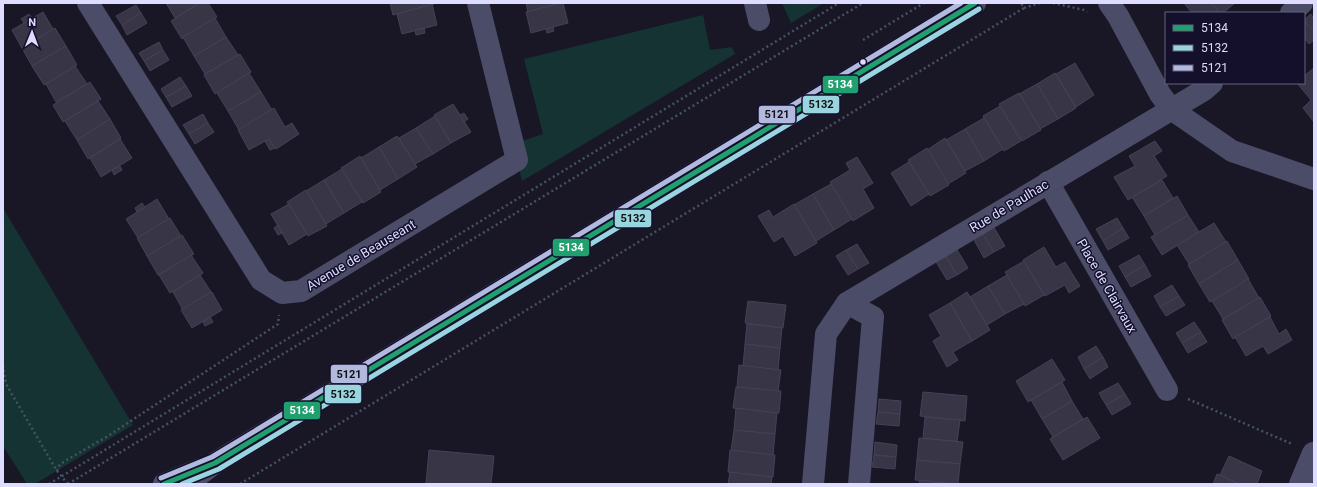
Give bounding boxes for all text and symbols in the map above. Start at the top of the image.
north arrow [12,12,52,52]
legend [1165,12,1305,84]
text: N [28,16,36,29]
text: 5134 [1201,21,1228,35]
text: 5132 [1201,41,1228,55]
unlabelled marker [858,57,868,67]
text: 5121 [1201,61,1228,75]
line badge: 5134 [822,75,859,94]
text: 5134 [827,78,853,91]
line badge: 5132 [802,95,840,114]
text: 5132 [808,98,834,111]
line badge: 5121 [758,105,796,124]
text: 5121 [764,108,790,121]
street label: Rue de Paulhac [967,176,1051,235]
line badge: 5132 [614,209,652,228]
text: 5132 [620,212,646,225]
street label: Avenue de Beauseant [304,217,418,293]
street label: Place de Clairvaux [1074,236,1140,336]
line badge: 5134 [552,238,590,257]
text: 5134 [558,241,584,254]
line badge: 5121 [330,364,368,384]
text: 5121 [336,368,362,381]
line badge: 5132 [324,384,362,404]
text: 5132 [330,388,356,401]
line badge: 5134 [283,401,321,420]
text: 5134 [289,404,315,417]

